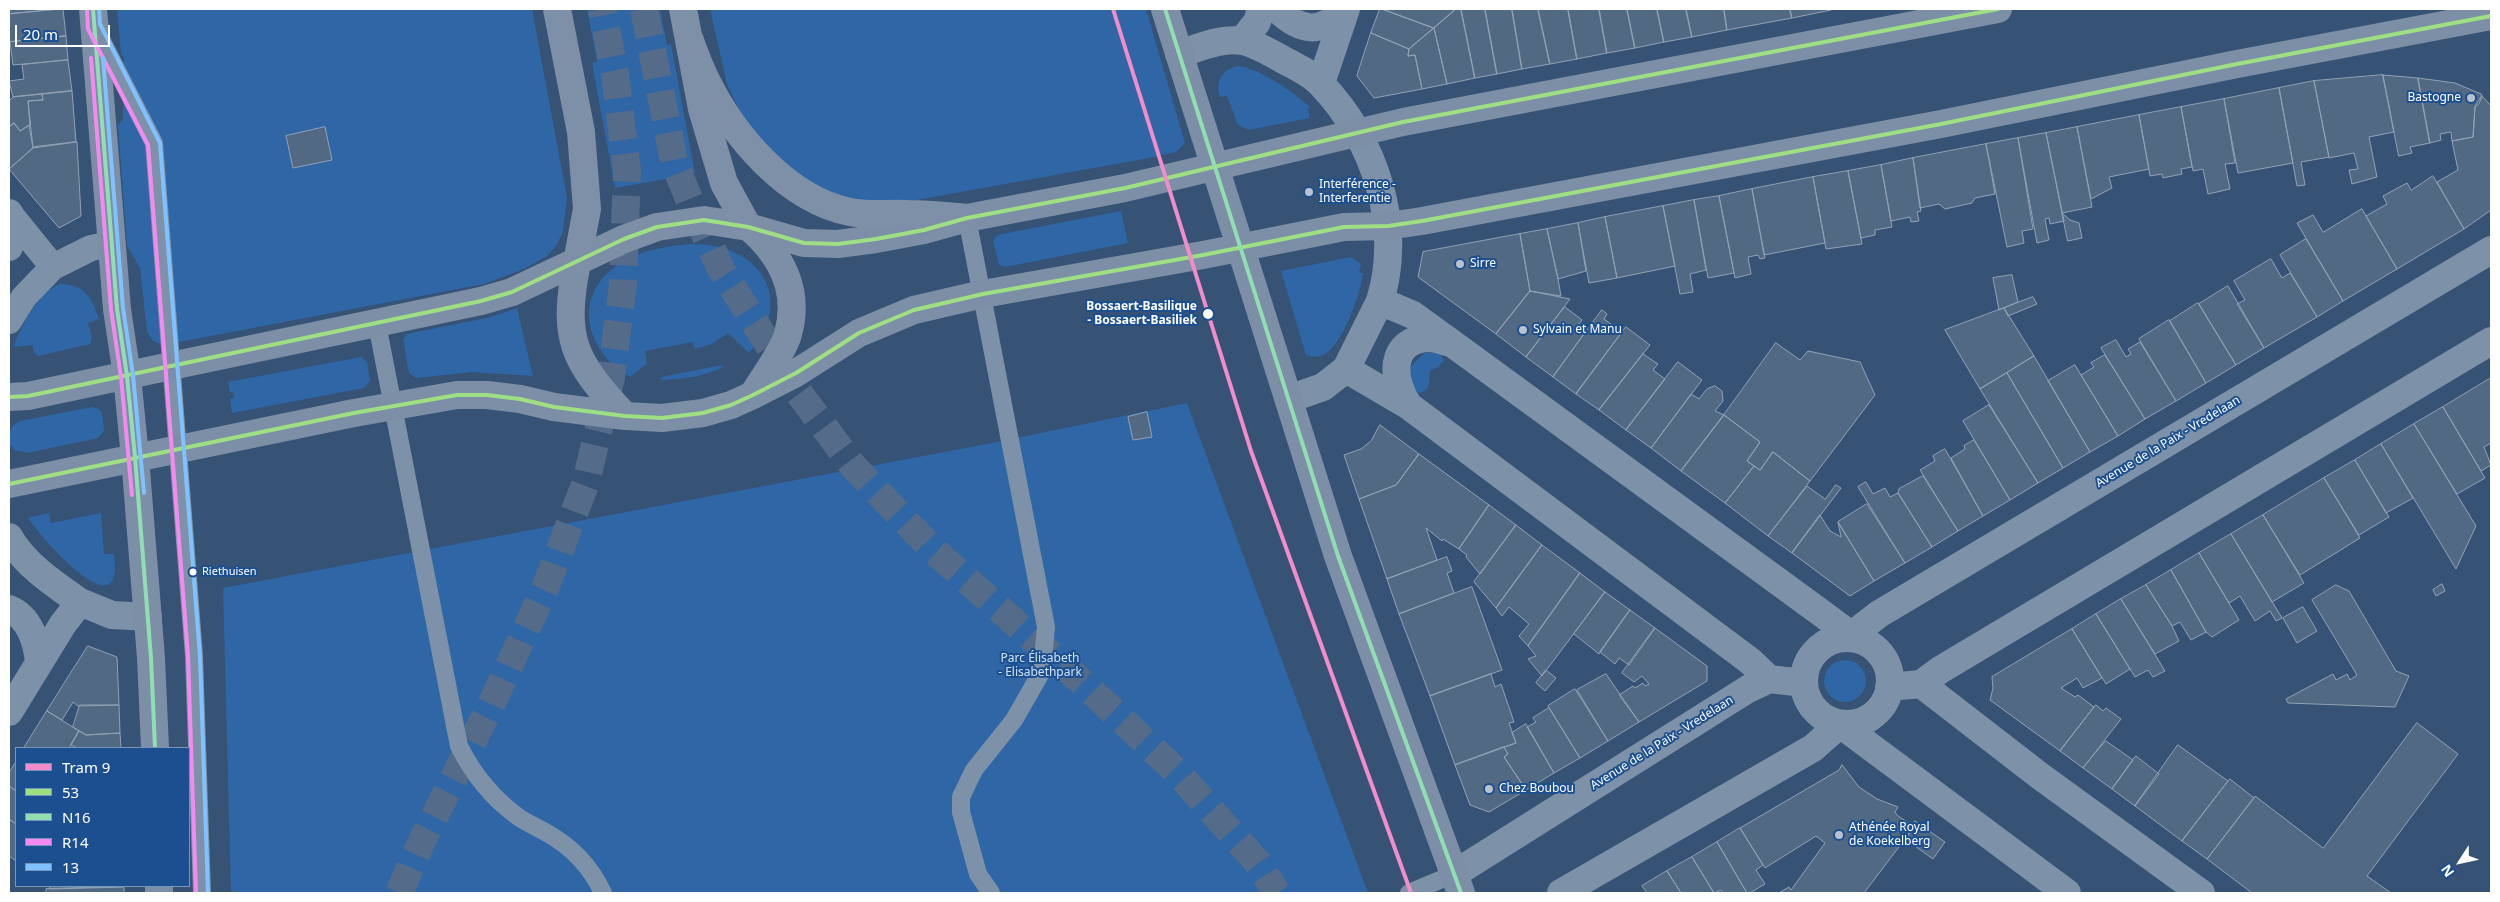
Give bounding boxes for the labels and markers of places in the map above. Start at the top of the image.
place label: Bastogne [2408,91,2461,105]
marker: Bastogne [2465,92,2477,104]
place label: Interférence - Interferentie [1319,178,1396,206]
marker: Interférence - Interferentie [1303,186,1315,198]
place label: Sirre [1470,257,1496,271]
marker: Sirre [1454,258,1466,270]
place label: Bossaert-Basilique - Bossaert-Basiliek [1086,300,1197,328]
marker: Bossaert-Basilique - Bossaert-Basiliek [1201,307,1215,321]
place label: Sylvain et Manu [1533,323,1622,337]
marker: Sylvain et Manu [1517,324,1529,336]
place label: Riethuisen [202,565,257,579]
marker: Riethuisen [188,567,198,577]
place label: Chez Boubou [1499,782,1574,796]
marker: Chez Boubou [1483,783,1495,795]
place label: Athénée Royal de Koekelberg [1849,821,1930,849]
marker: Athénée Royal de Koekelberg [1833,829,1845,841]

